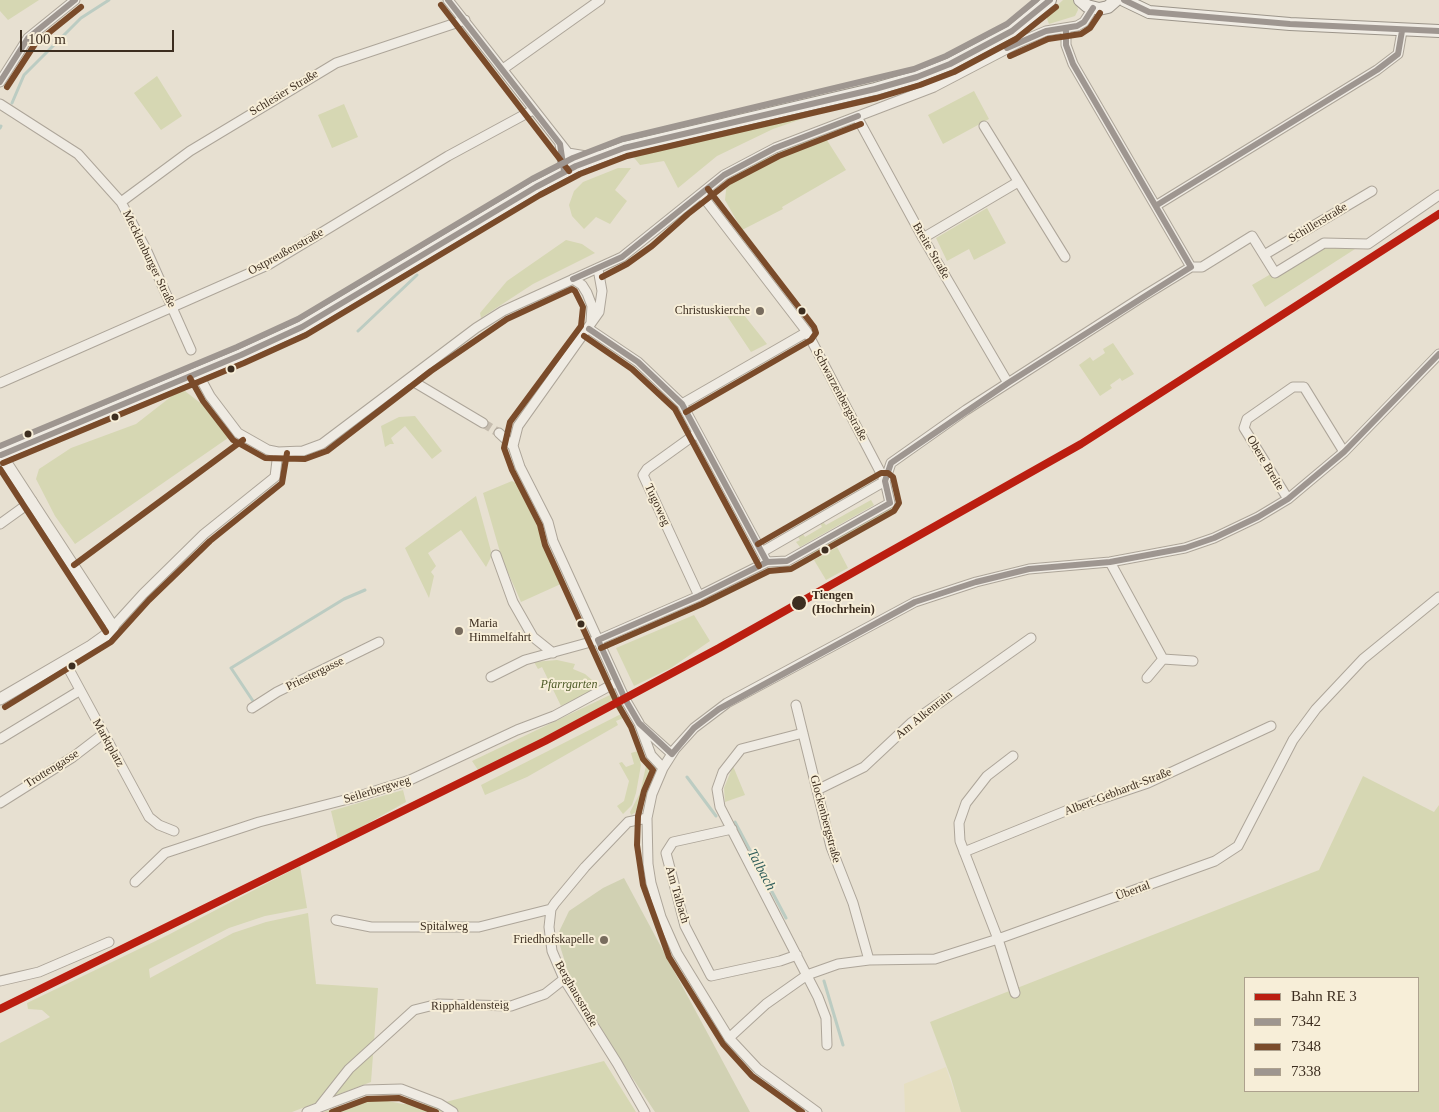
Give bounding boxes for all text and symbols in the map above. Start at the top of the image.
scale bar [22,20,176,52]
text: 100 m [28,31,66,47]
street label: Schlesier Straße [247,67,321,119]
street label: Schillerstraße [1286,200,1350,246]
street label: Mecklenburger Straße [119,208,179,310]
street label: Breite Straße [909,220,953,282]
street label: Ostpreußenstraße [246,225,326,279]
place label: Christuskierche [675,304,750,318]
marker: Christuskierche [754,305,766,317]
unlabelled marker [797,306,807,316]
street label: Schwarzenbergstraße [810,346,870,444]
unlabelled marker [226,364,236,374]
unlabelled marker [110,412,120,422]
unlabelled marker [23,429,33,439]
street label: Obere Breite [1243,433,1287,493]
street label: Tugoweg [641,482,673,528]
unlabelled marker [820,545,830,555]
place label: Tiengen (Hochrhein) [812,589,875,617]
marker: Tiengen (Hochrhein) [790,594,808,612]
place label: Maria Himmelfahrt [469,617,531,645]
unlabelled marker [576,619,586,629]
marker: Maria Himmelfahrt [453,625,465,637]
street label: Priestergasse [284,654,346,694]
unlabelled marker [67,661,77,671]
park label: Pfarrgarten [541,678,597,692]
street label: Am Alkenrain [893,688,955,742]
street label: Marktplatz [89,716,127,770]
street label: Trottengasse [22,747,82,791]
street label: Albert-Gebhardt-Straße [1062,765,1174,819]
street label: Seilerbergweg [342,773,412,807]
street label: Glockenbergstraße [806,773,844,865]
water label: Talbach [743,846,779,894]
street label: Am Talbach [662,865,692,925]
street label: Übertal [1114,878,1152,904]
street label: Spitalweg [420,920,468,934]
place label: Friedhofskapelle [513,933,594,947]
marker: Friedhofskapelle [598,934,610,946]
street label: Berghausstraße [551,958,601,1030]
legend [1244,977,1419,1092]
text: Bahn RE 3 [1291,988,1357,1004]
street label: Ripphaldensteig [431,998,509,1014]
text: 7342 [1291,1013,1321,1029]
text: 7348 [1291,1038,1321,1054]
text: 7338 [1291,1063,1321,1079]

